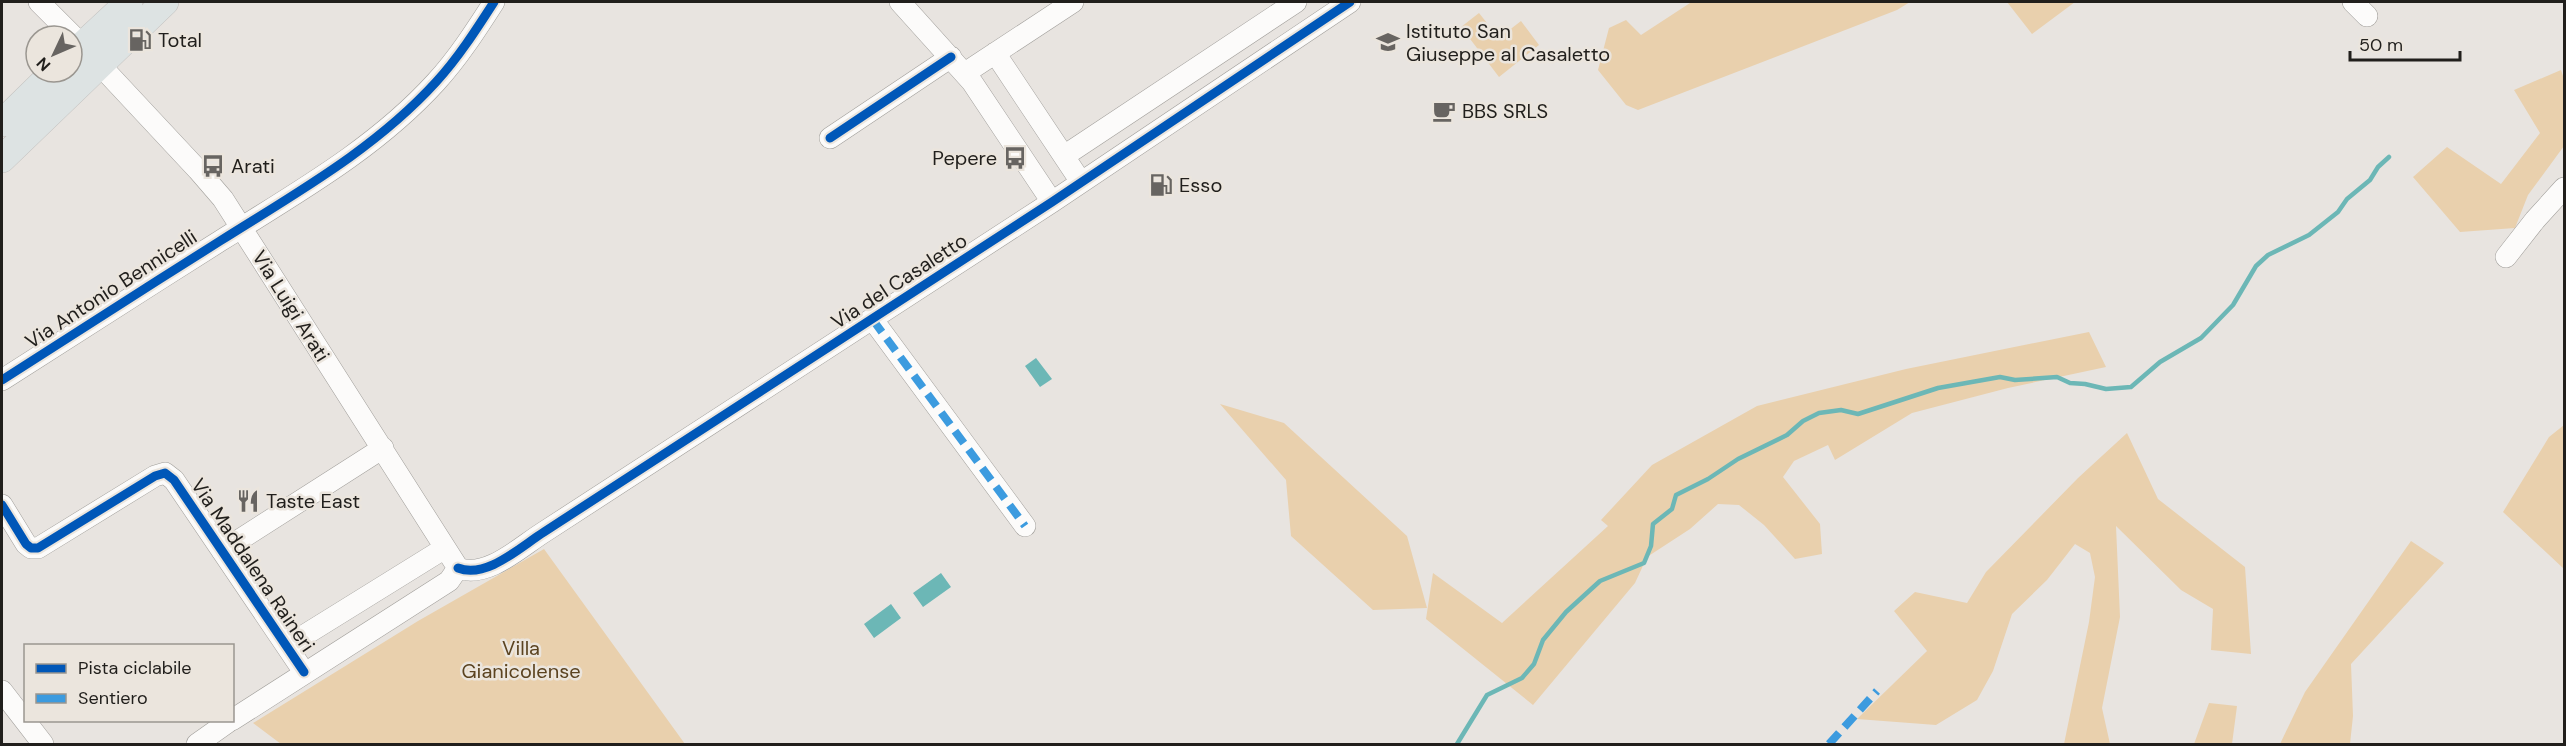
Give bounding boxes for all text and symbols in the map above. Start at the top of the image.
place label: Istituto San Giuseppe al Casaletto [1406,18,1610,67]
north arrow [24,24,84,84]
scale bar [2350,24,2460,62]
fuel station icon: Total [127,27,153,53]
place label: Total [158,27,202,53]
school or university icon: Istituto San Giuseppe al Casaletto [1375,29,1401,55]
text: 50 m [2359,33,2403,57]
text: N [32,53,55,76]
cafe icon: BBS SRLS [1431,98,1457,124]
place label: BBS SRLS [1462,98,1548,124]
place label: Pepere [932,145,997,171]
bus stop icon: Pepere [1002,145,1028,171]
bus stop icon: Arati [200,153,226,179]
place label: Arati [231,153,275,179]
fuel station icon: Esso [1148,172,1174,198]
place label: Esso [1179,172,1222,198]
street label: Via Antonio Bennicelli [20,224,202,354]
street label: Via del Casaletto [826,227,972,335]
street label: Via Luigi Arati [246,246,336,366]
street label: Via Maddalena Raineri [185,473,321,657]
restaurant icon: Taste East [235,488,261,514]
place label: Taste East [266,488,360,514]
park label: Villa Gianicolense [461,635,581,684]
legend [24,644,234,722]
text: Pista ciclabile [78,656,192,680]
text: Sentiero [78,686,148,710]

